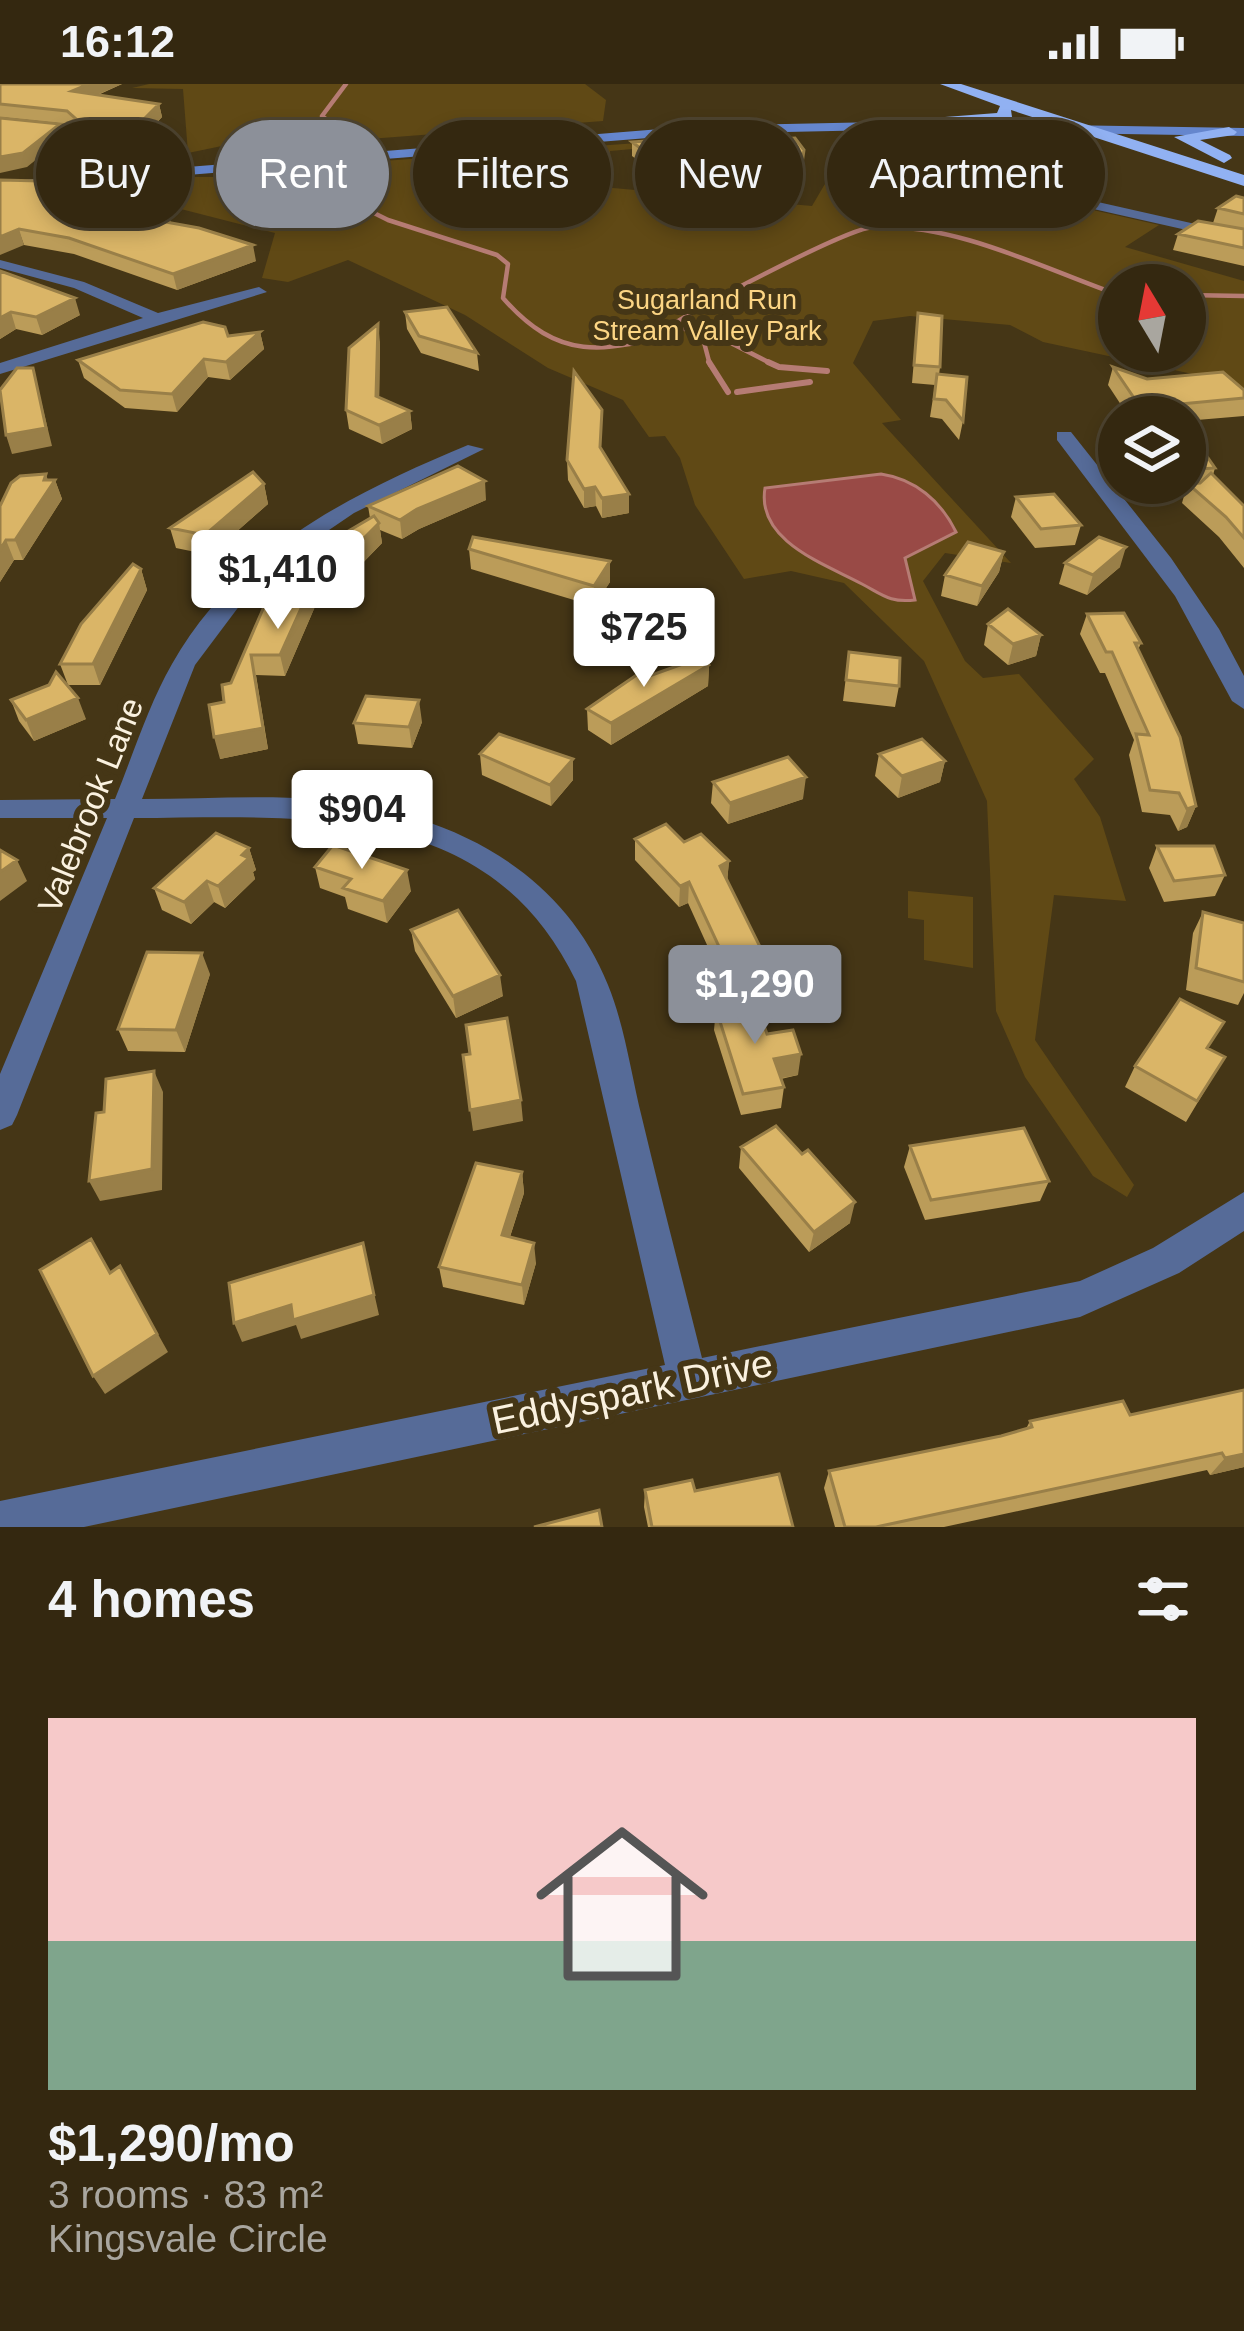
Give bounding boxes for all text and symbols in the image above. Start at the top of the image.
text: 16:12 [60,16,175,67]
chip: Buy [36,120,192,228]
chip: Rent [216,120,389,228]
chip: Filters [413,120,611,228]
chip: New [635,120,803,228]
chip: Apartment [827,120,1105,228]
north arrow [1098,264,1206,372]
map controls [1098,264,1206,504]
park label: Sugarland Run Stream Valley Park [592,285,822,346]
button: layers [1098,396,1206,504]
pin: $1,410 [180,530,376,632]
text: $1,410 [218,547,338,590]
pin: $725 [573,588,715,690]
text: $725 [601,605,687,648]
street label: Valebrook Lane [30,692,150,918]
pin: $904 [291,770,433,872]
text: $904 [319,787,405,830]
pin: $1,290 [657,945,853,1047]
text: $1,290 [695,962,815,1005]
street label: Eddyspark Drive [488,1341,777,1442]
icon: filters [1130,1566,1196,1632]
text: 4 homes [48,1571,255,1628]
icon: home [514,1796,730,2012]
text: $1,290/mo [48,2115,295,2172]
text: 3 rooms · 83 m² [48,2173,323,2216]
text: Kingsvale Circle [48,2217,328,2260]

